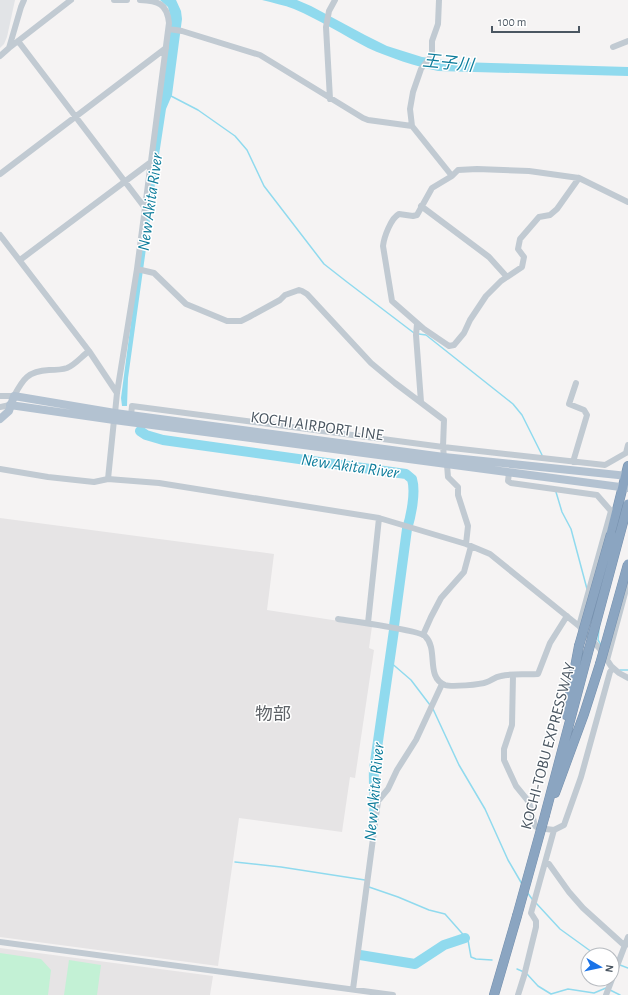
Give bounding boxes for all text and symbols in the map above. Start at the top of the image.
scale bar [492,8,579,34]
text: 100 m [498,16,526,28]
water label: 王子川 [422,52,476,74]
water label: New Akita River [135,152,165,252]
street label: KOCHI AIRPORT LINE [250,409,385,443]
water label: New Akita River [300,451,400,481]
street label: KOCHI-TOBU EXPRESSWAY [518,660,578,831]
district label: 物部 [255,704,291,724]
water label: New Akita River [361,742,387,842]
north arrow [580,947,620,987]
text: N [603,964,615,973]

